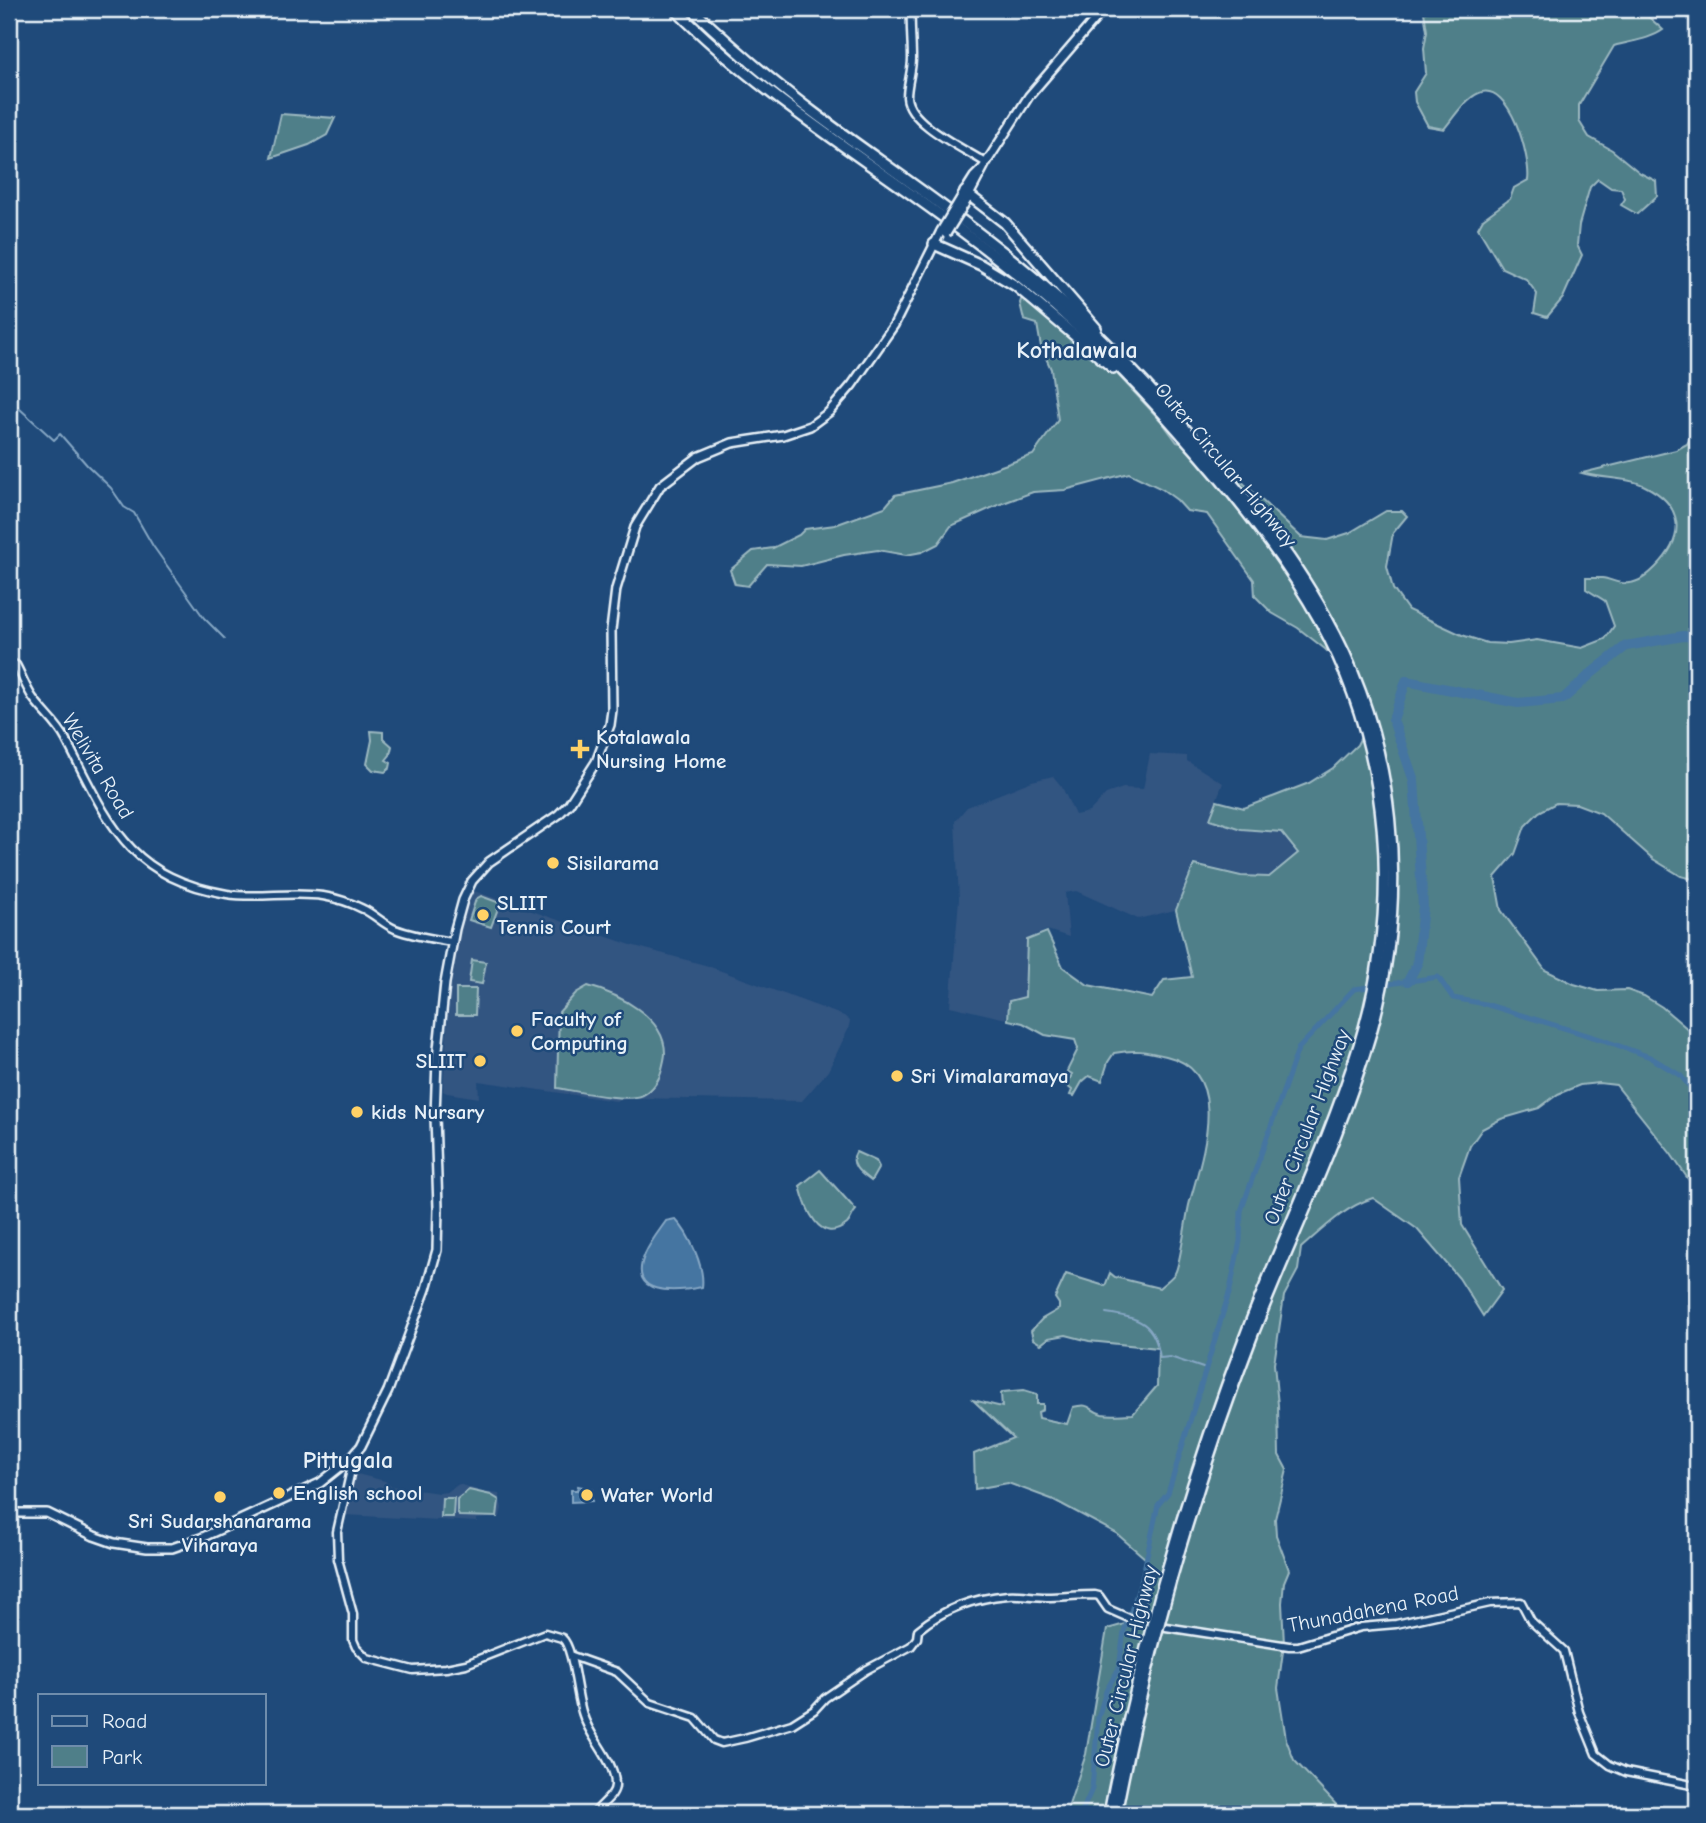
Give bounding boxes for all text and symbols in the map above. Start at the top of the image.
district label: Kothalawala [1016,336,1138,364]
street label: Outer Circular Highway [1150,378,1302,553]
street label: Welivita Road [57,709,139,823]
place label: Kotalawala Nursing Home [596,725,726,773]
marker: Kotalawala Nursing Home [570,739,590,759]
place label: Sisilarama [567,851,659,875]
marker: Sisilarama [545,855,561,871]
place label: SLIIT Tennis Court [497,891,612,939]
marker: SLIIT Tennis Court [475,907,491,923]
place label: Faculty of Computing [531,1007,628,1055]
marker: Faculty of Computing [509,1023,525,1039]
street label: Outer Circular Highway [1259,1025,1356,1228]
place label: SLIIT [416,1049,466,1073]
marker: SLIIT [472,1053,488,1069]
place label: Sri Vimalaramaya [911,1064,1069,1088]
marker: Sri Vimalaramaya [889,1068,905,1084]
place label: kids Nursary [371,1100,485,1124]
marker: kids Nursary [349,1104,365,1120]
district label: Pittugala [303,1446,393,1474]
place label: English school [293,1481,422,1505]
place label: Water World [601,1483,713,1507]
marker: English school [271,1485,287,1501]
marker: Water World [579,1487,595,1503]
marker: Sri Sudarshanarama Viharaya [212,1489,228,1505]
place label: Sri Sudarshanarama Viharaya [128,1509,312,1557]
street label: Outer Circular Highway [1089,1562,1163,1769]
street label: Thunadahena Road [1285,1581,1461,1637]
legend [38,1694,266,1784]
text: Road [102,1709,147,1733]
text: Park [102,1745,142,1769]

